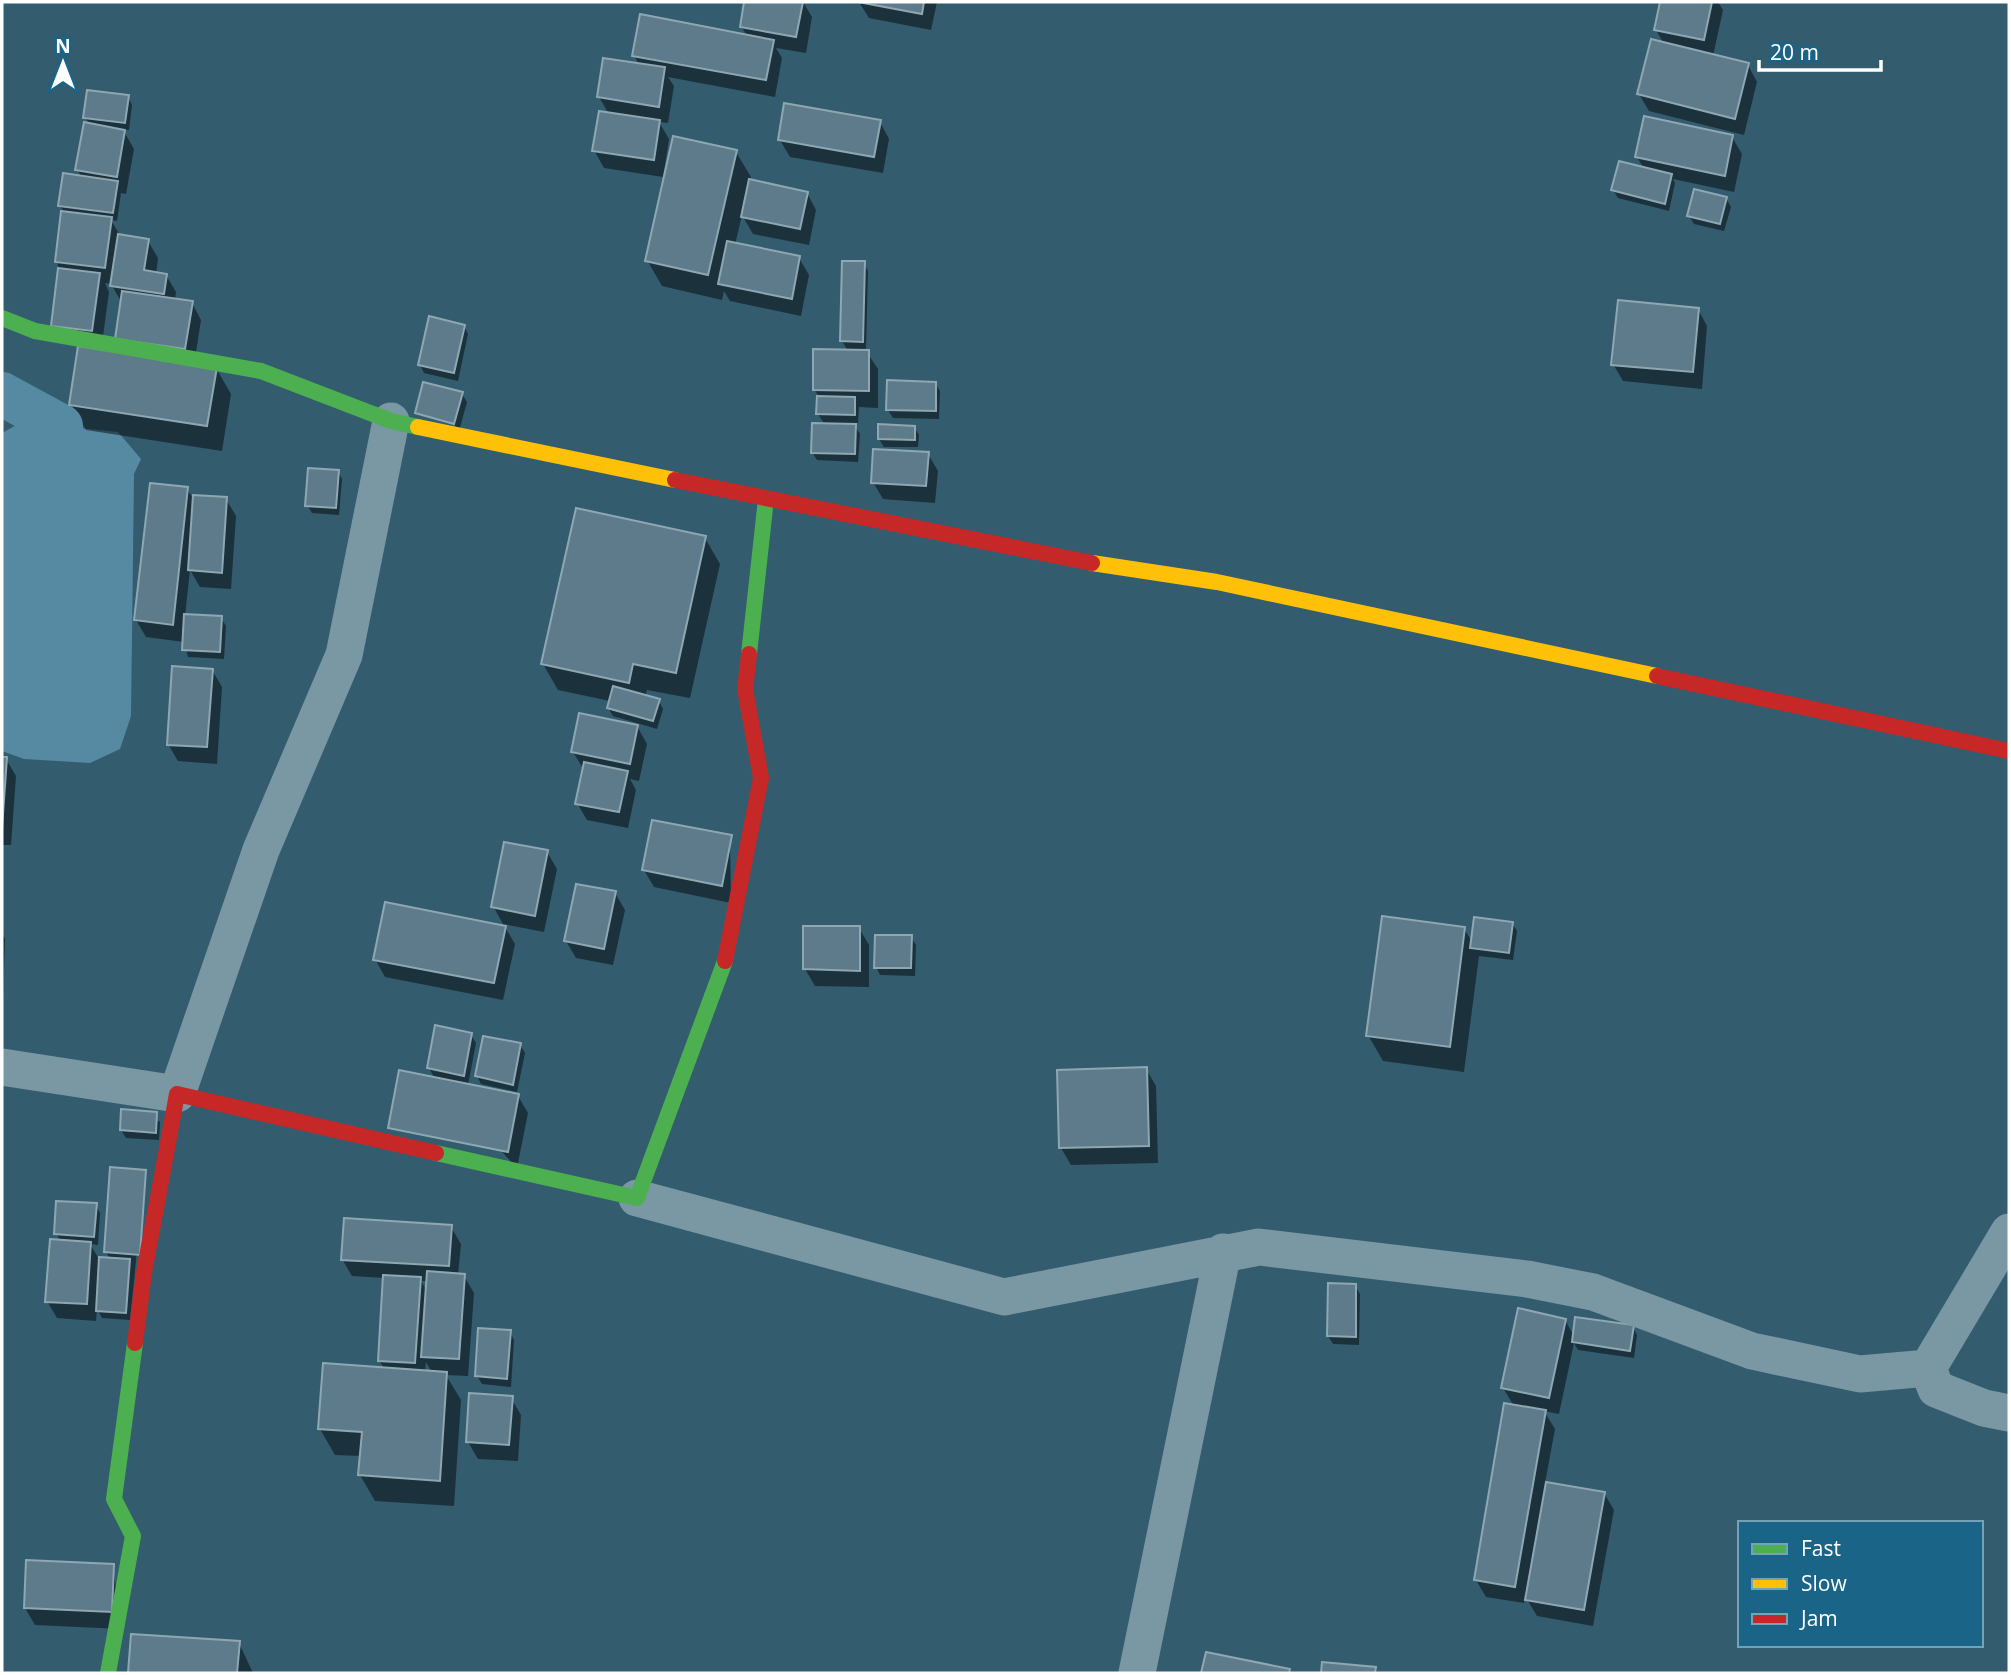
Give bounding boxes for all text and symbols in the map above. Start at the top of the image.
north arrow [28,28,98,98]
scale bar [1759,28,1882,72]
text: N [55,33,71,59]
text: 20 m [1770,38,1819,66]
legend [1738,1521,1983,1647]
text: Fast [1801,1534,1841,1562]
text: Slow [1801,1569,1847,1597]
text: Jam [1799,1604,1838,1632]

